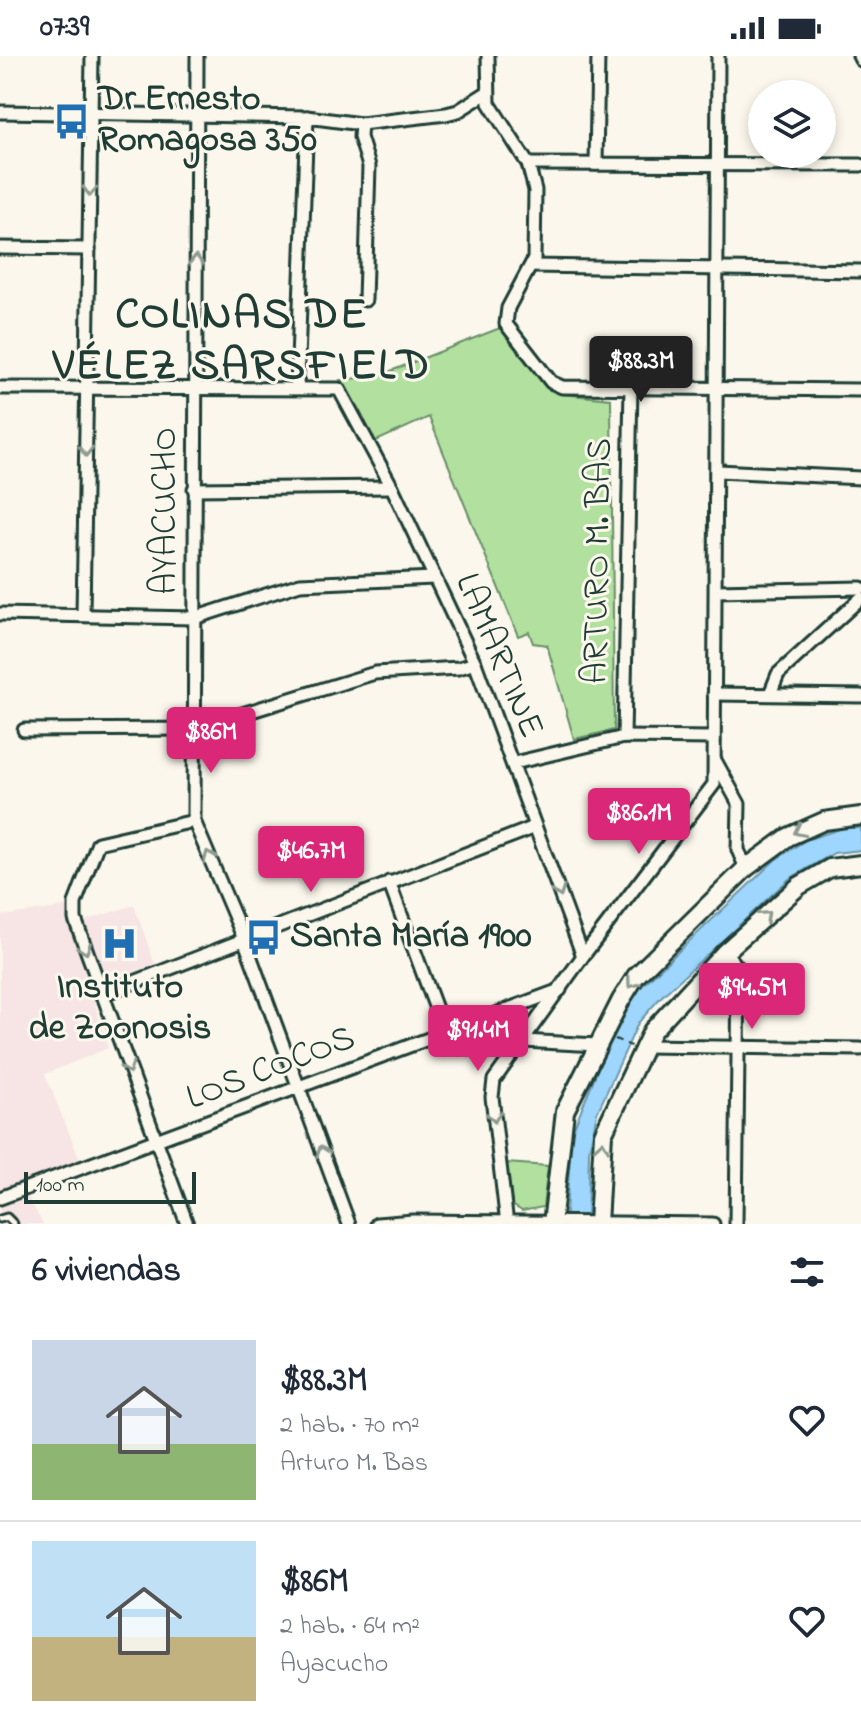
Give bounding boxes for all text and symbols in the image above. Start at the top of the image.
text: 07:39 [40,6,89,50]
place label: Dr Ernesto Romagosa 350 [96,74,317,169]
map controls [748,80,836,168]
button: layers [748,80,836,168]
bus stop icon: Dr Ernesto Romagosa 350 [53,102,91,140]
one-way arrow [81,185,99,198]
one-way arrow [187,253,205,266]
district label: COLINAS DE VÉLEZ SARSFIELD [52,284,431,399]
pin: $88.3M [576,336,706,404]
text: $88.3M [607,343,675,381]
street label: AYACUCHO [140,427,193,595]
street label: ARTURO M. BAS [570,438,628,684]
one-way arrow [77,445,95,458]
street label: LAMARTINE [439,565,557,747]
pin: $86M [164,707,258,775]
text: $86M [185,714,237,752]
pin: $86.1M [574,788,704,856]
text: $86.1M [606,795,672,833]
one-way arrow [793,822,808,837]
pin: $46.7M [246,826,376,894]
text: $46.7M [276,833,346,871]
one-way arrow [202,850,218,864]
one-way arrow [549,884,566,898]
place label: Santa María 1900 [290,911,532,964]
one-way arrow [756,911,771,926]
bus stop icon: Santa María 1900 [245,918,283,956]
hospital icon: Instituto de Zoonosis [101,924,139,962]
one-way arrow [76,942,92,956]
place label: Instituto de Zoonosis [29,962,211,1056]
pin: $94.5M [687,963,817,1031]
text: $94.5M [717,970,787,1008]
one-way arrow [628,974,642,988]
pin: $91.4M [413,1005,543,1073]
text: $91.4M [446,1012,510,1050]
street label: LOS COCOS [179,1013,363,1125]
one-way arrow [118,1060,135,1074]
one-way arrow [486,1111,503,1124]
one-way arrow [593,1139,610,1153]
one-way arrow [315,1145,332,1159]
scale bar [24,1168,196,1204]
text: 100 m [36,1170,85,1202]
text: 6 viviendas [32,1247,181,1297]
icon: filters [785,1250,829,1294]
text: $88.3M [280,1357,368,1407]
icon: home [96,1372,192,1468]
icon: heart [785,1398,829,1442]
text: 2 hab. · 70 m² [280,1407,420,1445]
text: Arturo M. Bas [280,1445,428,1483]
text: $86M [280,1558,349,1608]
icon: home [96,1573,192,1669]
icon: heart [785,1599,829,1643]
text: 2 hab. · 64 m² [280,1608,420,1646]
text: Ayacucho [280,1646,388,1684]

